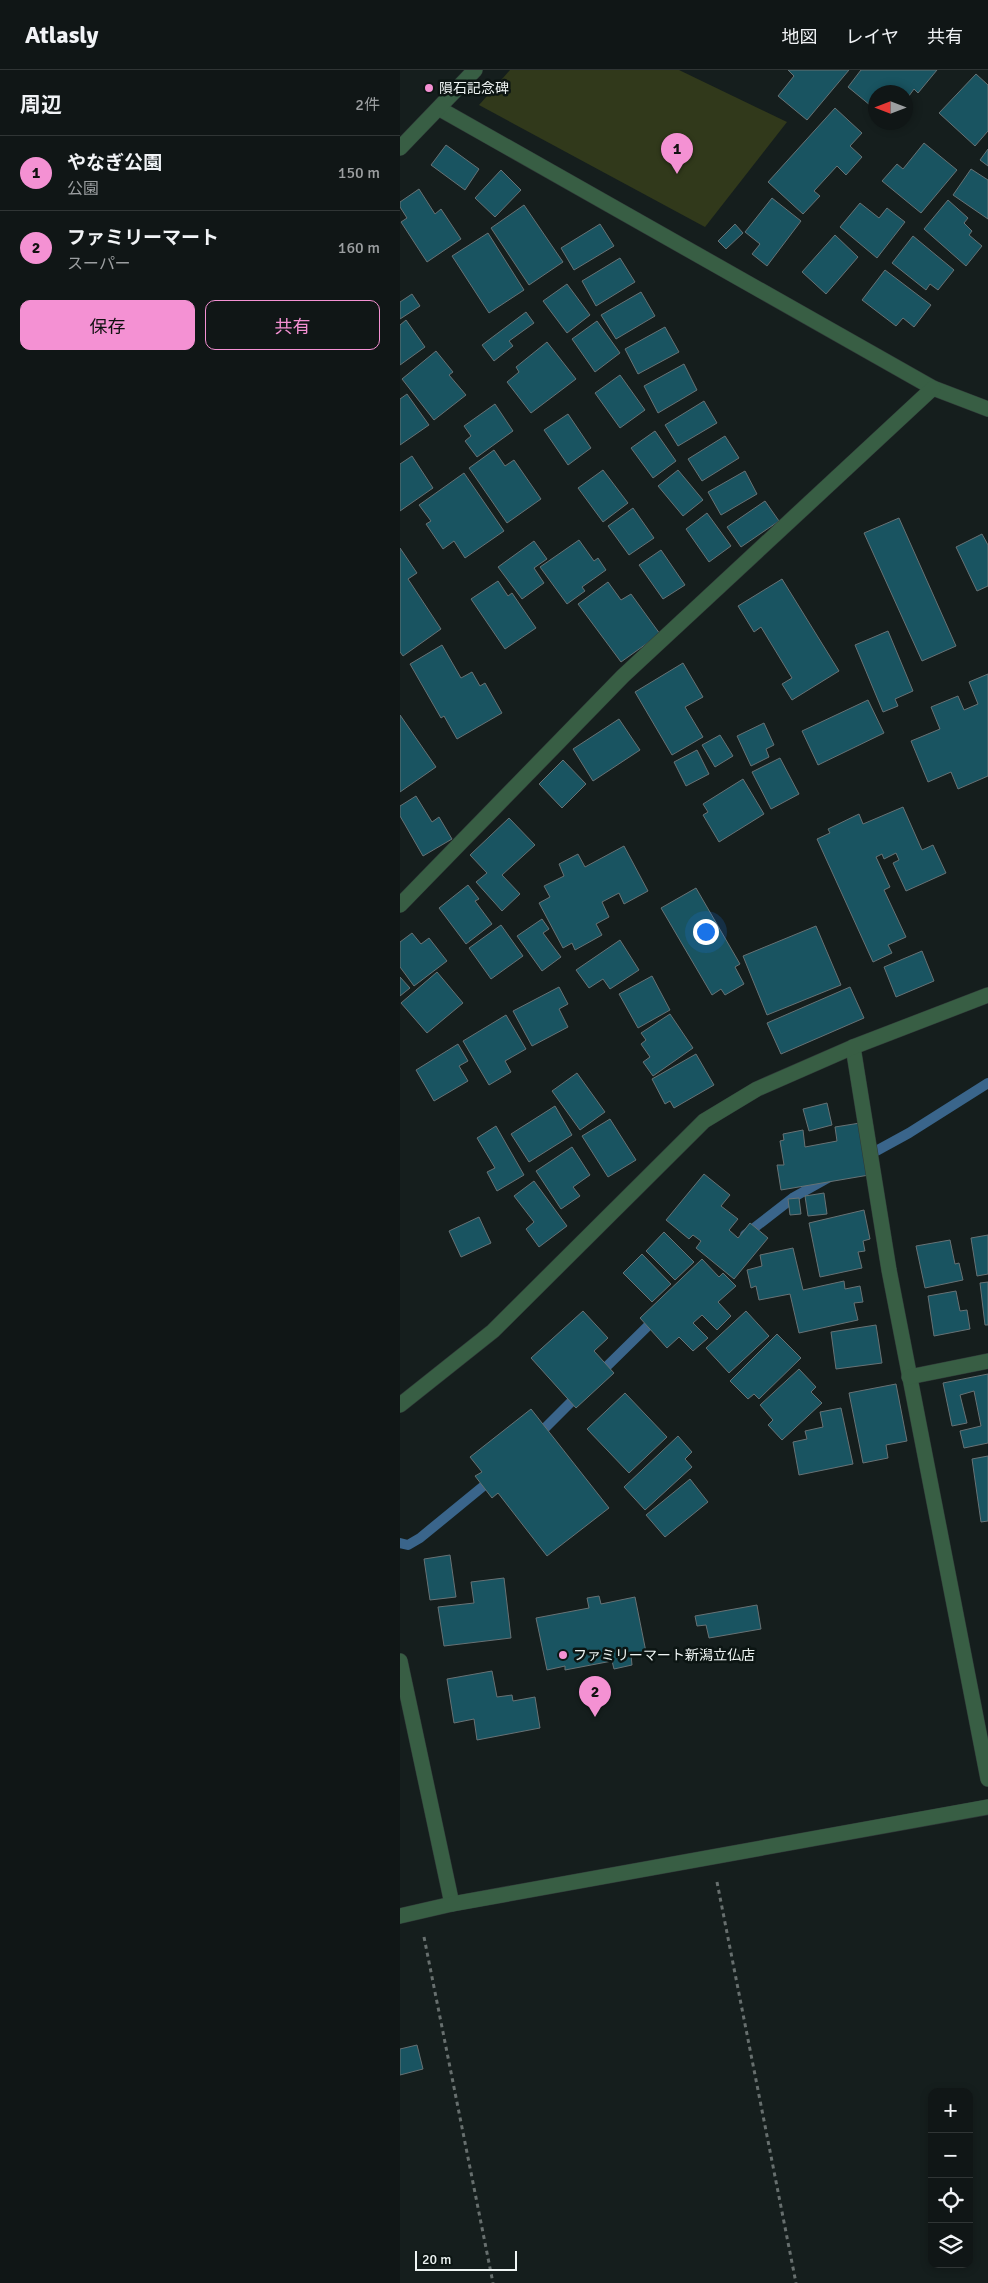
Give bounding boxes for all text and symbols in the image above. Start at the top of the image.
text: Atlasly [25,20,98,50]
text: 地図 [782,26,818,48]
text: レイヤ [846,26,899,48]
text: 共有 [927,26,963,48]
place label: 隕石記念碑 [439,80,509,97]
marker: 隕石記念碑 [423,82,435,94]
north arrow [868,85,913,130]
text: 周辺 [20,92,62,118]
text: 2件 [355,95,380,115]
pin: 1 [661,133,693,174]
text: やなぎ公園 [67,151,162,175]
text: 1 [32,163,40,183]
text: 150 m [338,163,380,183]
text: 公園 [67,179,99,199]
text: ファミリーマート [67,226,219,250]
text: 2 [32,238,40,258]
text: 160 m [338,238,380,258]
text: スーパー [67,254,131,274]
button: 保存 [20,300,195,350]
button: 共有 [205,300,380,350]
your location [693,919,719,945]
place label: ファミリーマート新潟立仏店 [573,1647,755,1664]
marker: ファミリーマート新潟立仏店 [557,1649,569,1661]
pin: 2 [579,1676,611,1717]
map controls [928,2088,973,2268]
button: + [928,2088,973,2133]
button: − [928,2133,973,2178]
button: locate [928,2178,973,2223]
button: layers [928,2223,973,2268]
scale bar [415,2248,518,2271]
text: 20 m [422,2251,451,2268]

